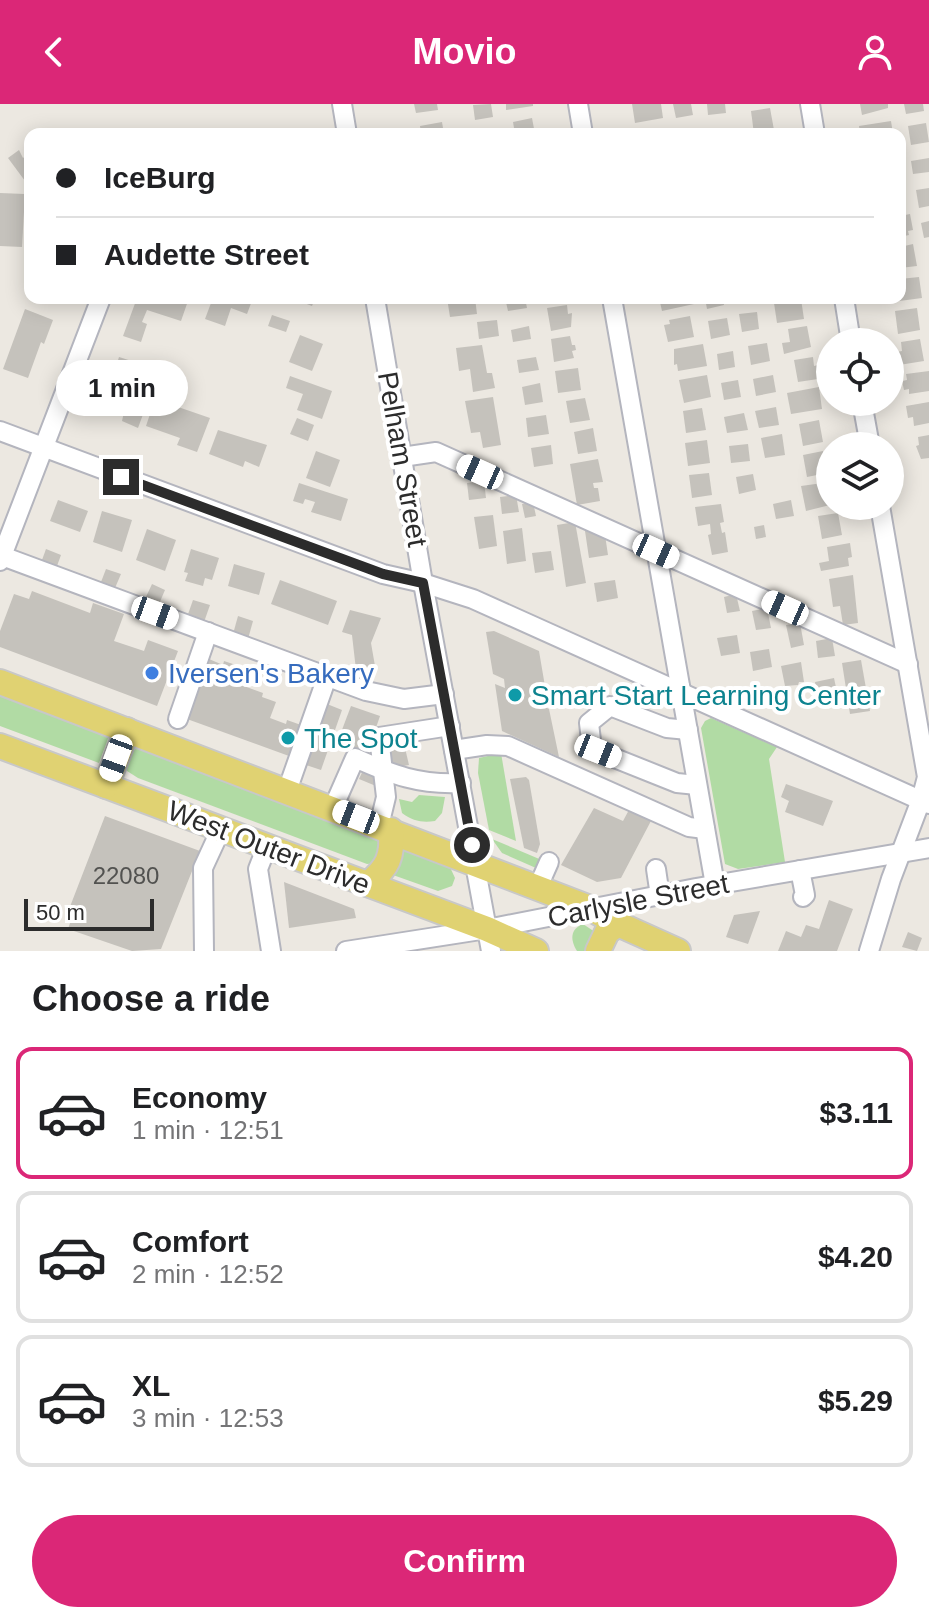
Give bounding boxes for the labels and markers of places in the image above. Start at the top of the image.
place label: Iversen's Bakery [168,658,374,689]
marker: Iversen's Bakery [143,664,161,682]
place label: Smart Start Learning Center [531,680,881,711]
marker: Smart Start Learning Center [506,686,524,704]
place label: The Spot [304,723,418,754]
marker: The Spot [279,729,297,747]

